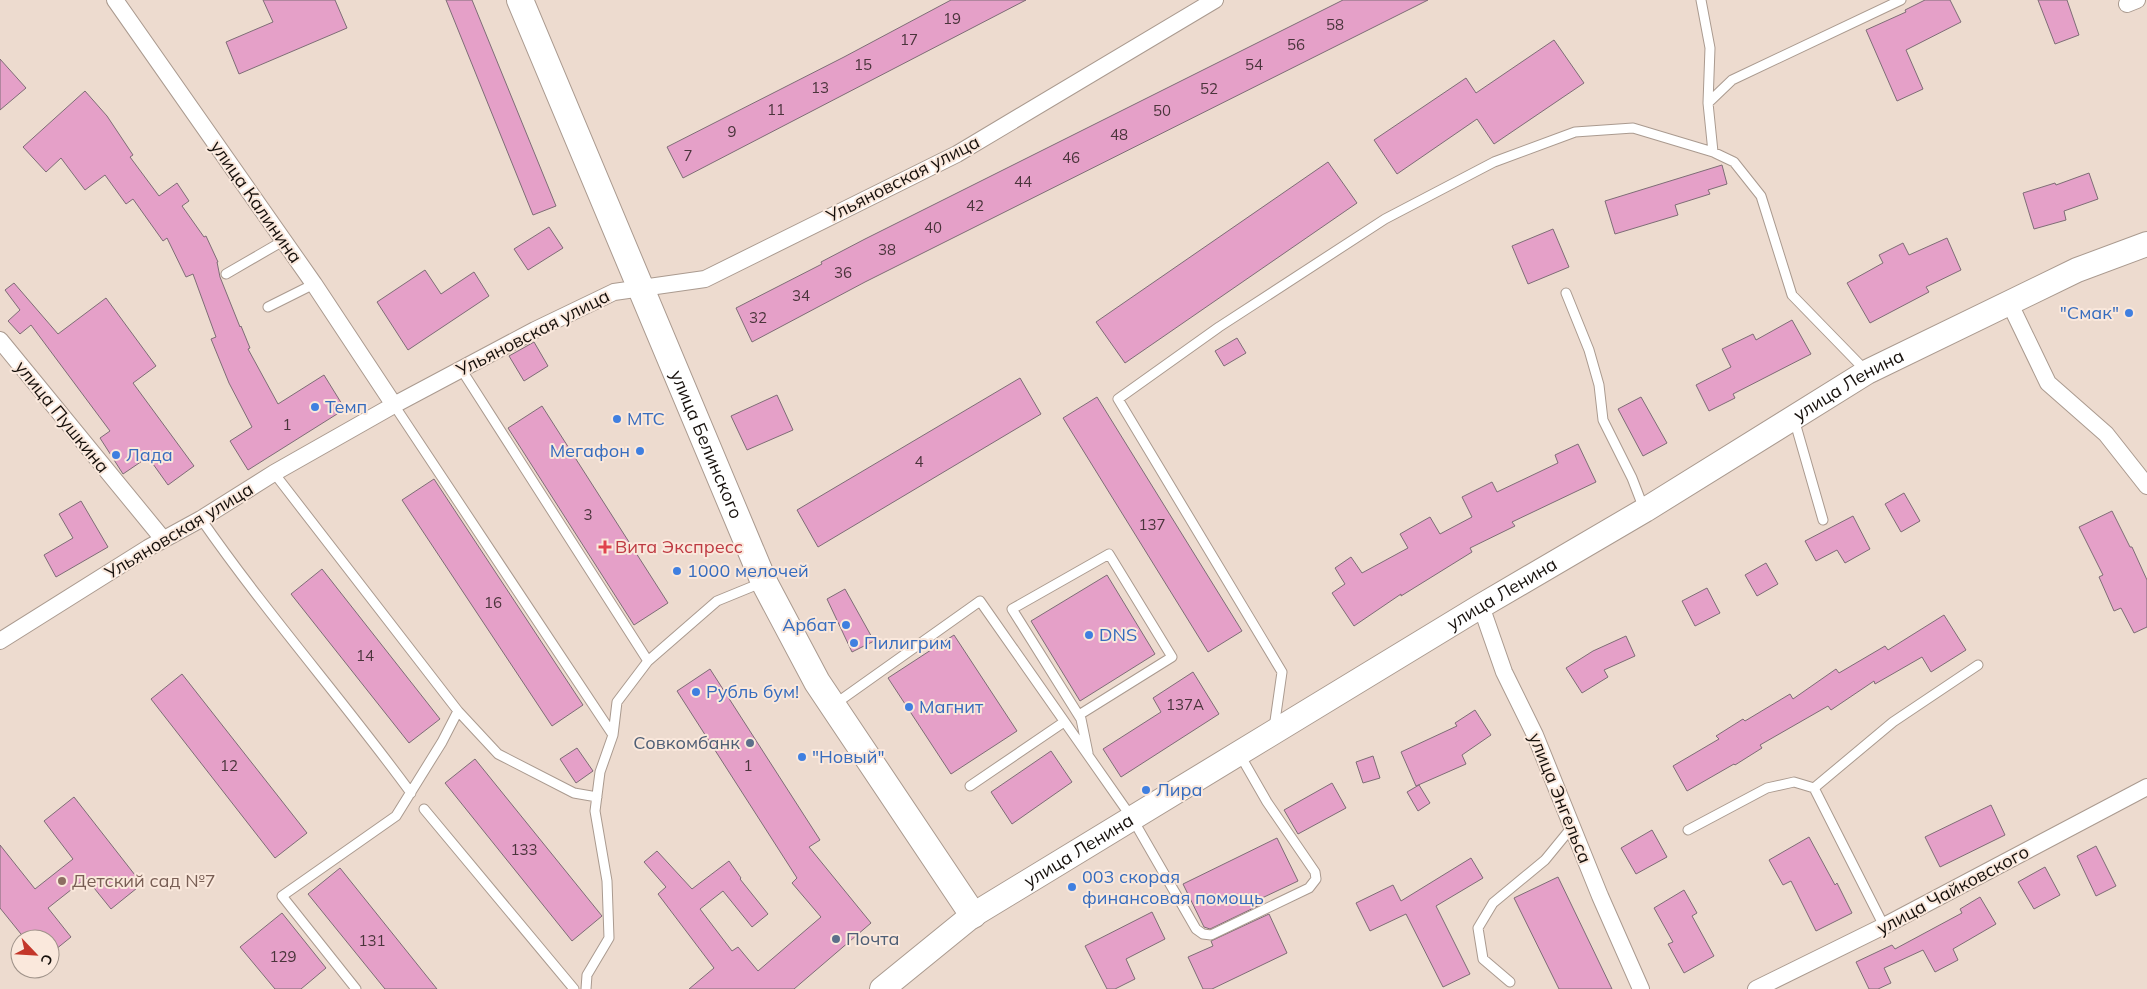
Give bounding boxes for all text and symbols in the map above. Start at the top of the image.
house number: 19 [943,9,961,28]
house number: 58 [1326,15,1344,34]
house number: 17 [900,30,918,49]
house number: 56 [1287,35,1305,54]
house number: 15 [854,55,872,74]
house number: 54 [1245,55,1263,74]
house number: 13 [811,78,829,97]
house number: 52 [1200,79,1218,98]
house number: 11 [767,100,785,119]
house number: 50 [1153,101,1171,120]
house number: 9 [727,122,737,141]
house number: 48 [1110,125,1128,144]
street label: Ульяновская улица [821,130,983,228]
street label: улица Калинина [206,136,307,267]
house number: 7 [683,146,693,165]
house number: 46 [1062,148,1080,167]
house number: 44 [1014,172,1032,191]
house number: 42 [966,196,984,215]
house number: 40 [924,218,942,237]
house number: 38 [878,240,896,259]
house number: 36 [834,263,852,282]
street label: Ульяновская улица [451,284,613,382]
house number: 34 [792,286,810,305]
place label: "Смак" [2060,301,2119,324]
marker: "Смак" [2123,307,2135,319]
house number: 32 [749,308,767,327]
street label: улица Ленина [1789,344,1908,426]
street label: улица Пушкина [10,356,115,477]
street label: улица Белинского [665,366,748,522]
place label: Темп [325,395,367,418]
marker: Темп [309,401,321,413]
place label: МТС [627,407,665,430]
marker: МТС [611,413,623,425]
house number: 1 [282,415,292,434]
place label: Мегафон [550,439,630,462]
place label: Лада [126,443,173,466]
marker: Мегафон [634,445,646,457]
marker: Лада [110,449,122,461]
house number: 4 [914,452,924,471]
street label: Ульяновская улица [100,477,257,584]
house number: 3 [583,505,593,524]
house number: 137 [1138,515,1166,534]
place label: Вита Экспресс [615,535,743,558]
marker: Вита Экспресс [599,541,611,553]
street label: улица Ленина [1442,552,1561,635]
place label: 1000 мелочей [687,559,809,582]
marker: 1000 мелочей [671,565,683,577]
house number: 16 [484,593,502,612]
place label: Арбат [782,613,837,636]
marker: Арбат [840,619,852,631]
place label: DNS [1099,623,1137,646]
marker: DNS [1083,629,1095,641]
place label: Пилигрим [864,631,952,654]
marker: Пилигрим [848,637,860,649]
house number: 14 [356,646,374,665]
place label: Рубль бум! [706,680,799,703]
marker: Рубль бум! [690,686,702,698]
place label: Магнит [919,695,984,718]
house number: 137А [1166,695,1204,714]
marker: Магнит [903,701,915,713]
street label: улица Энгельса [1524,729,1597,866]
place label: Совкомбанк [633,731,740,754]
marker: Совкомбанк [744,737,756,749]
place label: "Новый" [812,745,885,768]
marker: "Новый" [796,751,808,763]
house number: 12 [220,756,238,775]
house number: 1 [743,756,753,775]
place label: Лира [1156,778,1202,801]
marker: Лира [1140,784,1152,796]
street label: улица Ленина [1019,808,1137,892]
house number: 133 [510,840,538,859]
street label: улица Чайковского [1873,840,2033,939]
place label: 003 скорая финансовая помощь [1082,865,1264,909]
place label: Детский сад №7 [72,869,216,892]
marker: Детский сад №7 [56,875,68,887]
marker: 003 скорая финансовая помощь [1066,881,1078,893]
place label: Почта [846,927,900,950]
north arrow [10,929,60,979]
house number: 131 [358,931,386,950]
marker: Почта [830,933,842,945]
house number: 129 [269,947,297,966]
text: С [37,951,57,968]

